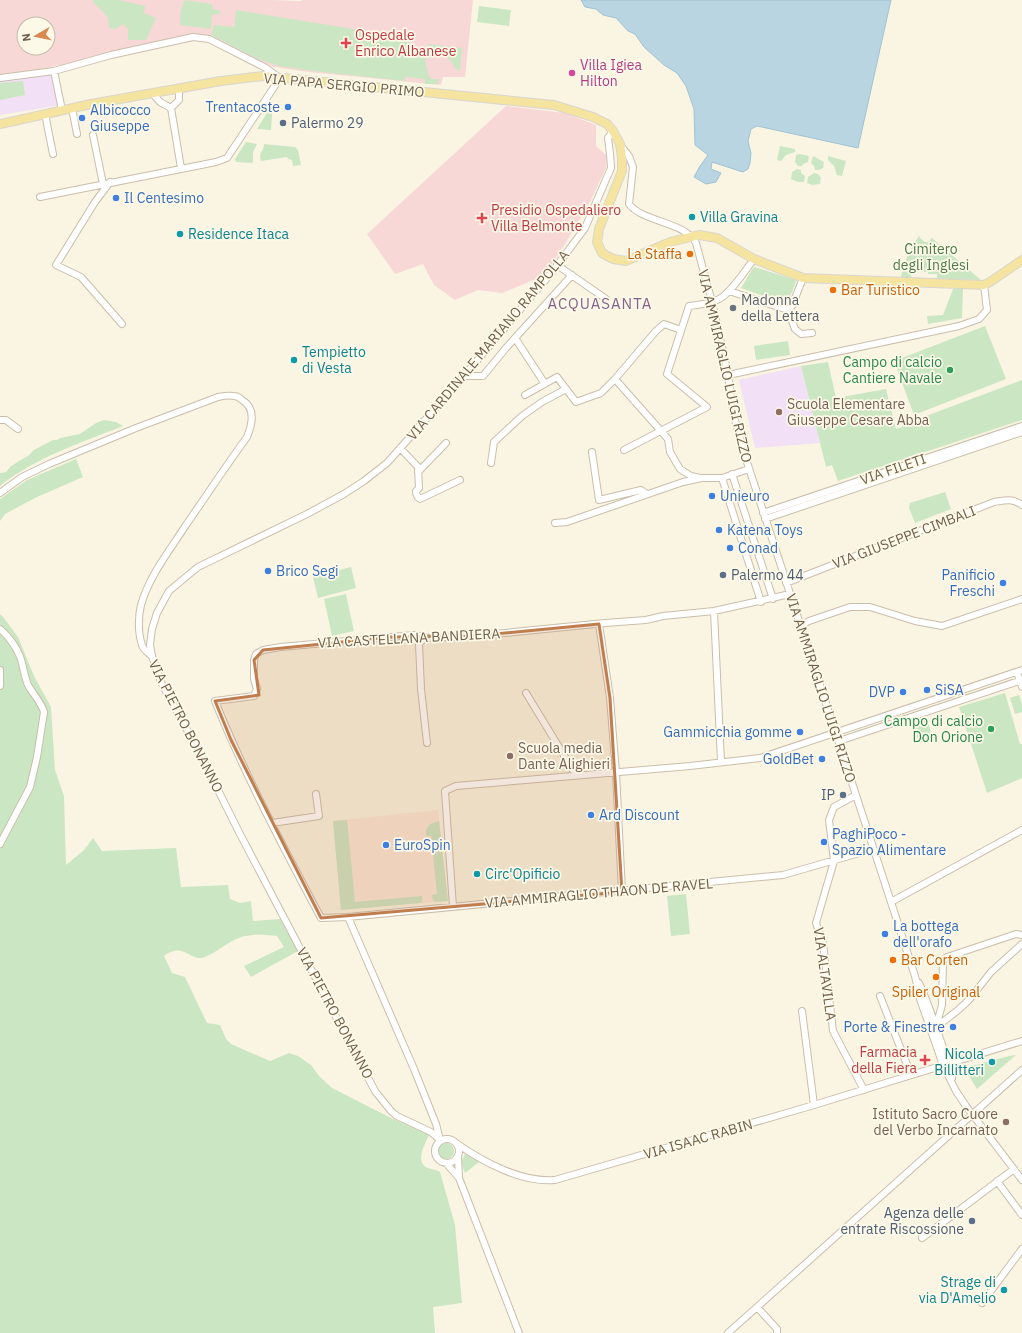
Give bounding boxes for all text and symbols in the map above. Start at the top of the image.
north arrow [16,16,56,56]
place label: Ospedale Enrico Albanese [355,26,457,60]
text: N [19,33,34,43]
marker: Ospedale Enrico Albanese [340,37,352,49]
place label: Villa Igiea Hilton [580,56,643,90]
marker: Villa Igiea Hilton [567,68,577,78]
street label: VIA PAPA SERGIO PRIMO [263,69,425,101]
place label: Trentacoste [205,98,280,116]
place label: Albicocco Giuseppe [90,101,151,135]
marker: Trentacoste [283,102,293,112]
marker: Albicocco Giuseppe [77,113,87,123]
place label: Palermo 29 [291,114,364,132]
marker: Palermo 29 [278,118,288,128]
place label: Il Centesimo [124,189,204,207]
marker: Il Centesimo [111,193,121,203]
place label: Presidio Ospedaliero Villa Belmonte [491,201,621,235]
place label: Villa Gravina [700,208,779,226]
marker: Presidio Ospedaliero Villa Belmonte [476,212,488,224]
marker: Villa Gravina [687,212,697,222]
place label: Residence Itaca [188,225,289,243]
marker: Residence Itaca [175,229,185,239]
park label: Cimitero degli Inglesi [893,240,969,274]
place label: La Staffa [627,245,683,263]
street label: VIA CARDINALE MARIANO RAMPOLLA [403,246,573,444]
marker: La Staffa [685,249,695,259]
street label: VIA AMMIRAGLIO LUIGI RIZZO [694,268,756,464]
place label: Bar Turistico [841,281,920,299]
marker: Bar Turistico [828,285,838,295]
place label: Madonna della Lettera [741,291,820,325]
district label: ACQUASANTA [548,294,652,313]
marker: Madonna della Lettera [728,303,738,313]
place label: Tempietto di Vesta [302,343,366,377]
place label: Campo di calcio Cantiere Navale [843,353,942,387]
marker: Tempietto di Vesta [289,355,299,365]
marker: Campo di calcio Cantiere Navale [945,365,955,375]
place label: Scuola Elementare Giuseppe Cesare Abba [787,395,930,429]
marker: Scuola Elementare Giuseppe Cesare Abba [774,407,784,417]
street label: VIA FILETI [858,449,928,489]
place label: Unieuro [720,487,770,505]
marker: Unieuro [707,491,717,501]
street label: VIA GIUSEPPE CIMBALI [830,501,978,573]
place label: Katena Toys [727,521,803,539]
marker: Katena Toys [714,525,724,535]
place label: Conad [738,539,778,557]
marker: Conad [725,543,735,553]
place label: Brico Segi [276,562,339,580]
marker: Brico Segi [263,566,273,576]
place label: Palermo 44 [731,566,804,584]
place label: Panificio Freschi [941,566,995,600]
marker: Palermo 44 [718,570,728,580]
marker: Panificio Freschi [998,578,1008,588]
street label: VIA AMMIRAGLIO LUIGI RIZZO [782,591,860,785]
street label: VIA CASTELLANA BANDIERA [317,624,501,652]
street label: VIA PIETRO BONANNO [145,657,227,795]
place label: SiSA [935,681,964,699]
place label: DVP [869,683,895,701]
marker: SiSA [922,685,932,695]
marker: DVP [898,687,908,697]
place label: Campo di calcio Don Orione [884,712,983,746]
place label: Gammicchia gomme [663,723,792,741]
marker: Campo di calcio Don Orione [986,724,996,734]
marker: Gammicchia gomme [795,727,805,737]
place label: Scuola media Dante Alighieri [518,739,610,773]
place label: GoldBet [763,750,814,768]
marker: Scuola media Dante Alighieri [505,751,515,761]
marker: GoldBet [817,754,827,764]
place label: IP [821,786,835,804]
marker: IP [838,790,848,800]
place label: Ard Discount [599,806,680,824]
marker: Ard Discount [586,810,596,820]
place label: PaghiPoco - Spazio Alimentare [832,825,946,859]
place label: EuroSpin [394,836,451,854]
marker: PaghiPoco - Spazio Alimentare [819,837,829,847]
marker: EuroSpin [381,840,391,850]
place label: Circ'Opificio [485,865,561,883]
marker: Circ'Opificio [472,869,482,879]
street label: VIA AMMIRAGLIO THAON DE RAVEL [484,874,714,912]
place label: La bottega dell'orafo [893,917,959,951]
street label: VIA ALTAVILLA [810,926,840,1022]
marker: La bottega dell'orafo [880,929,890,939]
street label: VIA PIETRO BONANNO [293,944,377,1082]
place label: Bar Corten [901,951,968,969]
marker: Bar Corten [888,955,898,965]
marker: Spiler Original [931,972,941,982]
place label: Spiler Original [892,983,980,1001]
place label: Porte & Finestre [844,1018,945,1036]
marker: Porte & Finestre [948,1022,958,1032]
place label: Farmacia della Fiera [851,1043,918,1077]
place label: Nicola Billitteri [934,1045,985,1079]
marker: Farmacia della Fiera [920,1055,930,1065]
marker: Nicola Billitteri [987,1057,997,1067]
place label: Istituto Sacro Cuore del Verbo Incarnato [872,1105,998,1139]
street label: VIA ISAAC RABIN [641,1115,755,1163]
marker: Istituto Sacro Cuore del Verbo Incarnato [1001,1117,1011,1127]
place label: Agenza delle entrate Riscossione [840,1204,964,1238]
marker: Agenza delle entrate Riscossione [967,1216,977,1226]
place label: Strage di via D'Amelio [919,1273,996,1307]
marker: Strage di via D'Amelio [999,1285,1009,1295]

